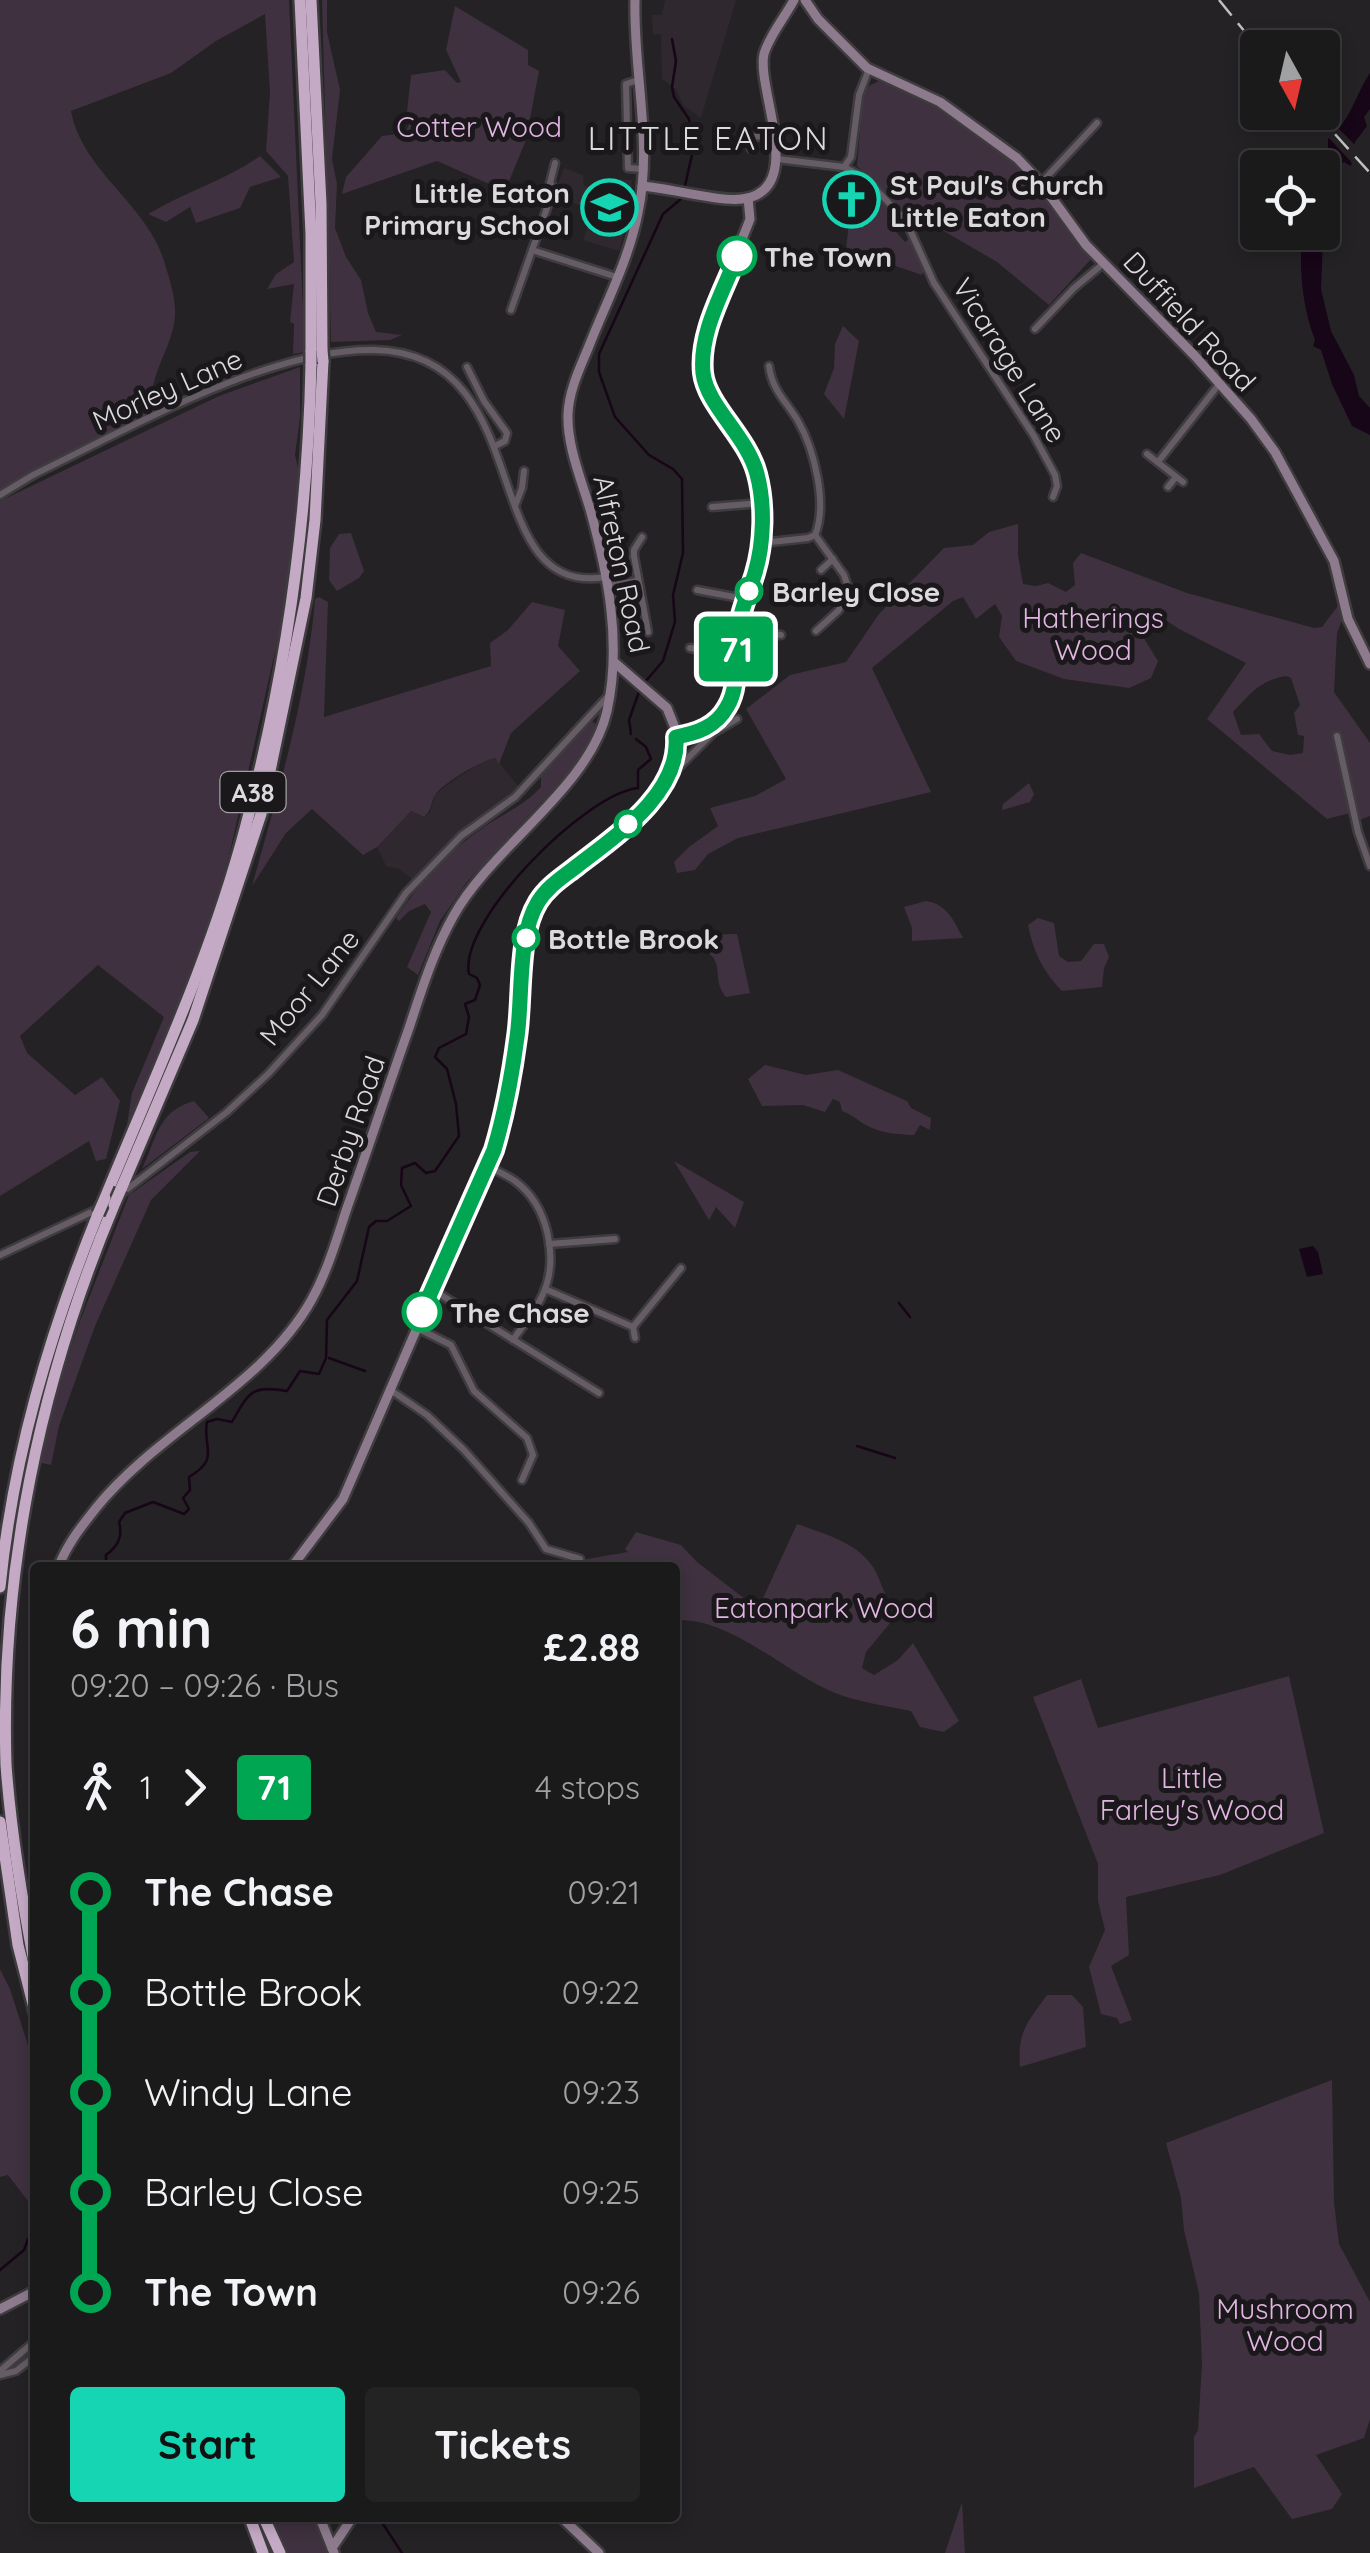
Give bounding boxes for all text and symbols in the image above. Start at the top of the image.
north arrow [1240,30,1340,130]
map controls [1240,30,1340,250]
park label: Cotter Wood [396,109,562,144]
district label: LITTLE EATON [588,118,830,158]
button: locate [1240,150,1340,250]
place label: St Paul's Church Little Eaton [890,167,1104,234]
church icon: St Paul's Church Little Eaton [821,170,881,230]
place label: Little Eaton Primary School [364,175,570,242]
school or university icon: Little Eaton Primary School [579,178,639,238]
marker: The Town [718,237,756,275]
place label: The Town [764,239,892,274]
street label: Duffield Road [1116,244,1264,398]
street label: Vicarage Lane [945,271,1075,449]
street label: Morley Lane [87,340,247,438]
street label: Alfreton Road [586,472,658,656]
place label: Barley Close [772,574,940,609]
marker: Barley Close [736,578,762,604]
park label: Hatherings Wood [1022,600,1164,667]
line badge: 71 [691,616,781,682]
text: 71 [719,627,753,671]
road number: A38 [220,772,286,812]
unlabelled marker [615,811,641,837]
place label: Bottle Brook [548,921,719,956]
street label: Moor Lane [252,922,366,1052]
marker: Bottle Brook [513,925,539,951]
street label: Derby Road [308,1051,392,1211]
marker: The Chase [403,1293,441,1331]
place label: The Chase [450,1295,590,1330]
park label: Eatonpark Wood [714,1590,934,1625]
text: 6 min [70,1593,212,1662]
text: £2.88 [544,1623,640,1671]
text: 09:20 – 09:26 · Bus [70,1665,339,1705]
icon: walk [70,1760,125,1815]
icon: forward [167,1760,222,1815]
park label: Little Farley's Wood [1100,1760,1284,1827]
text: 71 [257,1765,291,1809]
text: 1 [140,1767,152,1807]
text: 4 stops [535,1767,640,1807]
text: The Chase [144,1868,334,1916]
text: 09:21 [568,1872,640,1912]
text: Bottle Brook [144,1968,362,2016]
text: 09:22 [562,1972,640,2012]
text: Windy Lane [144,2068,352,2116]
text: 09:23 [563,2072,640,2112]
text: Barley Close [144,2168,363,2216]
text: 09:25 [562,2172,640,2212]
text: The Town [144,2268,318,2316]
text: 09:26 [562,2272,640,2312]
park label: Mushroom Wood [1216,2291,1354,2358]
button: Start [70,2387,345,2502]
button: Tickets [365,2387,640,2502]

